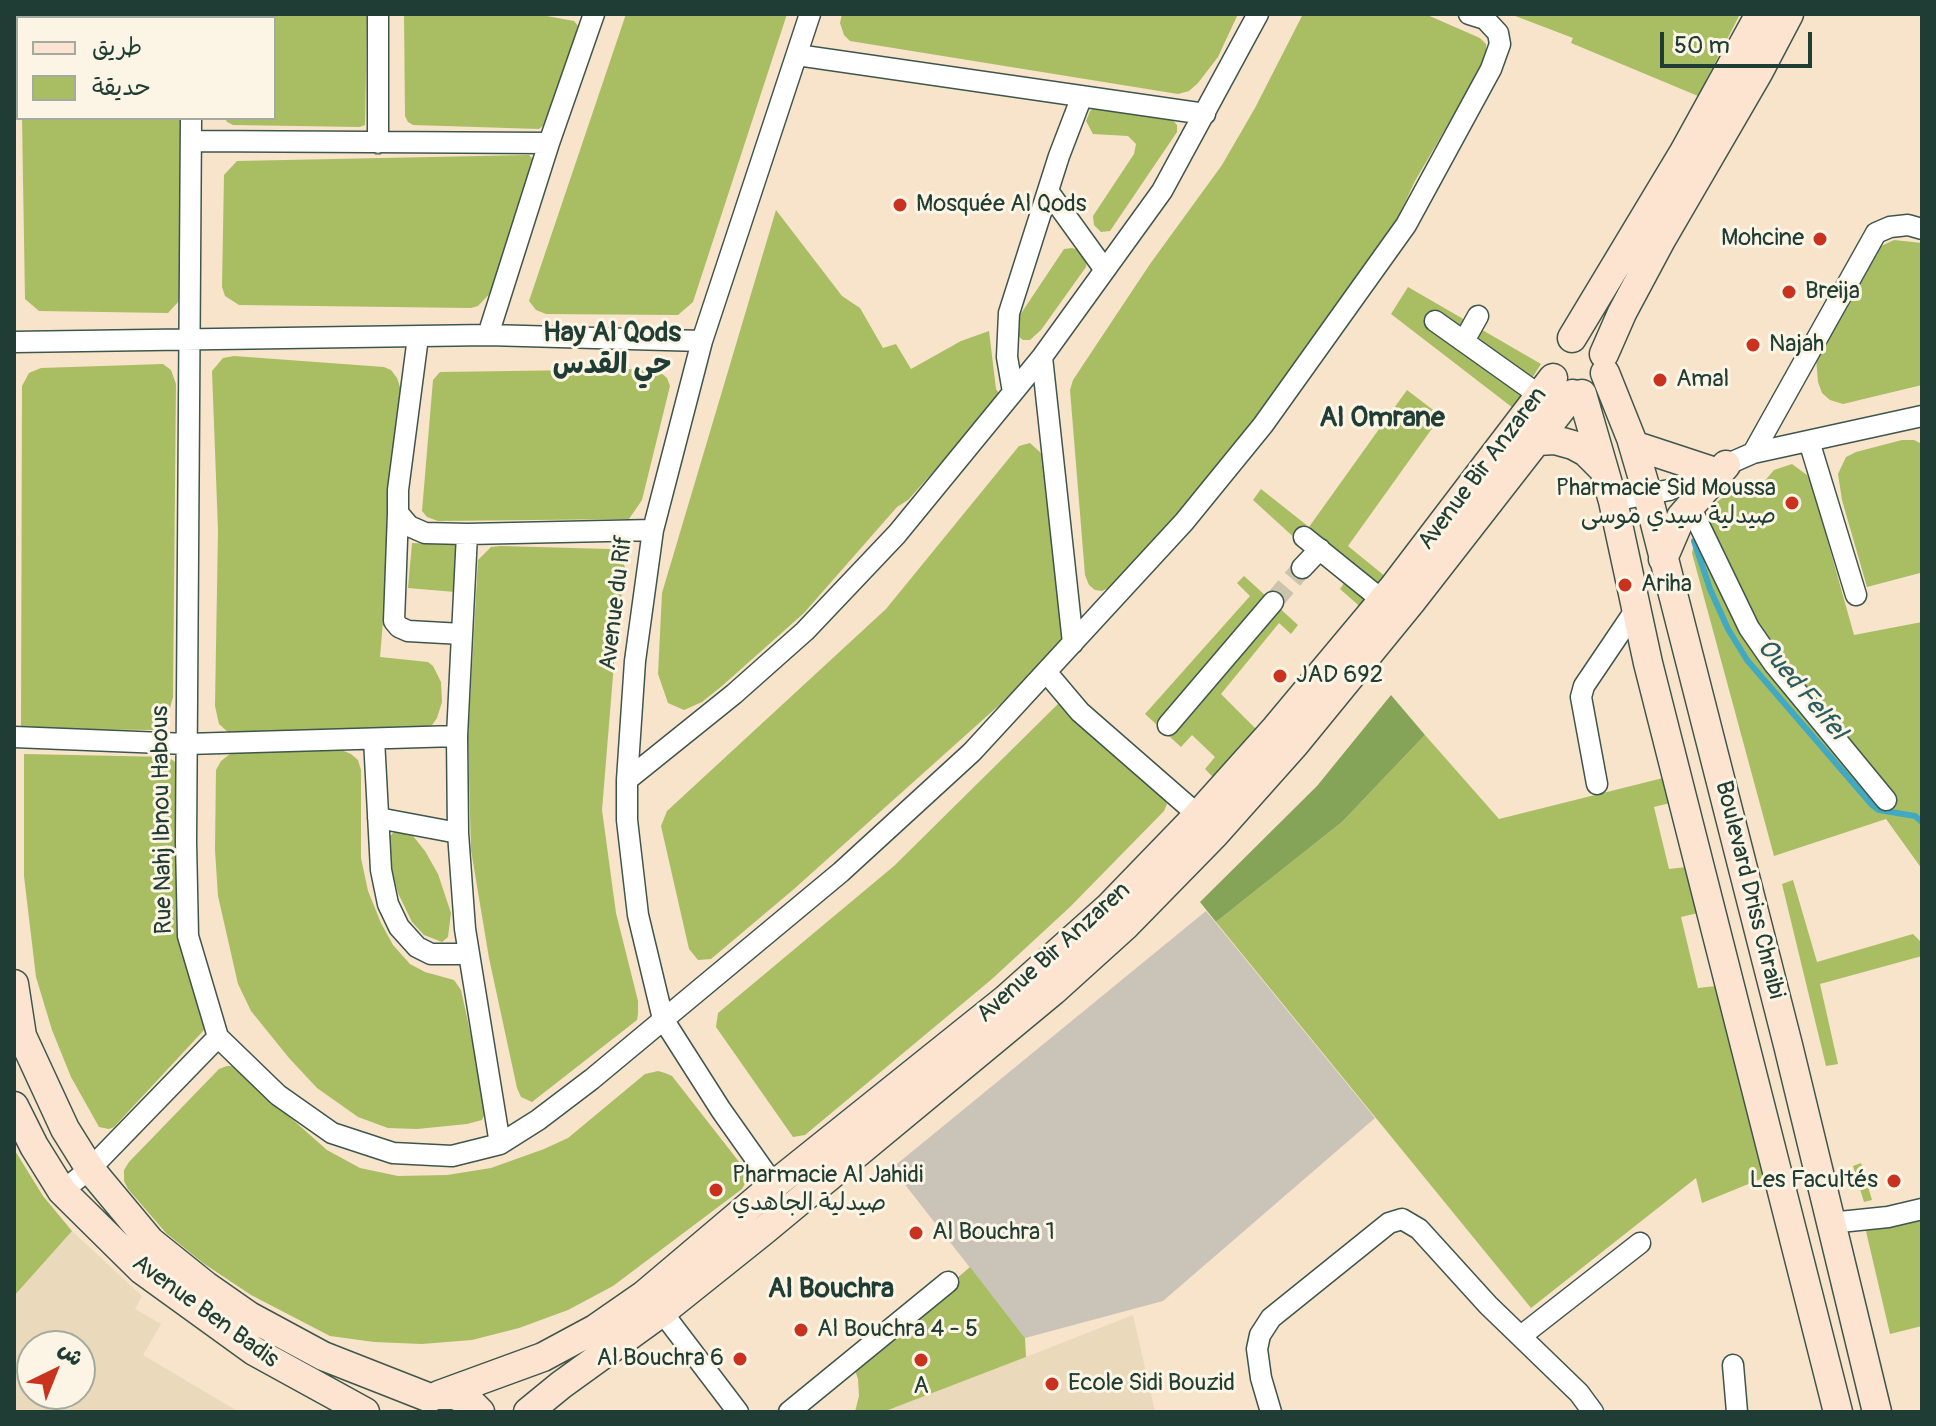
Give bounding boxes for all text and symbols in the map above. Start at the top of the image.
legend [16,16,276,120]
scale bar [1664,16,1816,66]
text: 50 m [1674,31,1730,60]
text: طريق [92,33,142,62]
text: حديقة [92,73,151,102]
place label: Mosquée Al Qods [916,191,1087,219]
marker: Mosquée Al Qods [891,196,909,214]
place label: Mohcine [1721,225,1804,253]
marker: Mohcine [1811,230,1829,248]
place label: Breija [1805,278,1860,306]
marker: Breija [1780,283,1798,301]
district label: Hay Al Qods حي القدس [543,317,681,383]
place label: Najah [1769,331,1824,359]
marker: Najah [1744,336,1762,354]
place label: Amal [1676,366,1729,394]
marker: Amal [1651,371,1669,389]
street label: Avenue Bir Anzaren [1412,382,1554,556]
district label: Al Omrane [1319,402,1445,436]
place label: Pharmacie Sid Moussa صيدلية سيدي موسى [1556,475,1776,531]
marker: Pharmacie Sid Moussa صيدلية سيدي موسى [1783,494,1801,512]
street label: Avenue du Rif [594,534,640,672]
place label: Ariha [1641,571,1692,599]
marker: Ariha [1616,576,1634,594]
water label: Oued Felfel [1750,633,1852,747]
place label: JAD 692 [1296,662,1383,690]
marker: JAD 692 [1271,667,1289,685]
street label: Rue Nahj Ibnou Habous [147,705,179,935]
street label: Boulevard Driss Chraibi [1708,778,1790,1002]
street label: Avenue Bir Anzaren [971,877,1137,1029]
place label: Pharmacie Al Jahidi صيدلية الجاهدي [732,1162,923,1218]
place label: Les Facultés [1749,1167,1878,1195]
marker: Les Facultés [1885,1172,1903,1190]
marker: Pharmacie Al Jahidi صيدلية الجاهدي [707,1181,725,1199]
place label: Al Bouchra 1 [932,1219,1055,1247]
marker: Al Bouchra 1 [907,1224,925,1242]
street label: Avenue Ben Badis [126,1249,284,1375]
district label: Al Bouchra [768,1273,894,1307]
place label: Al Bouchra 4 - 5 [817,1316,978,1344]
marker: Al Bouchra 4 - 5 [792,1321,810,1339]
north arrow [16,1330,96,1410]
text: ش [53,1335,89,1372]
place label: Al Bouchra 6 [597,1345,724,1373]
marker: Al Bouchra 6 [731,1350,749,1368]
marker: A [912,1351,930,1369]
place label: Ecole Sidi Bouzid [1068,1370,1235,1398]
place label: A [913,1373,929,1401]
marker: Ecole Sidi Bouzid [1043,1375,1061,1393]

